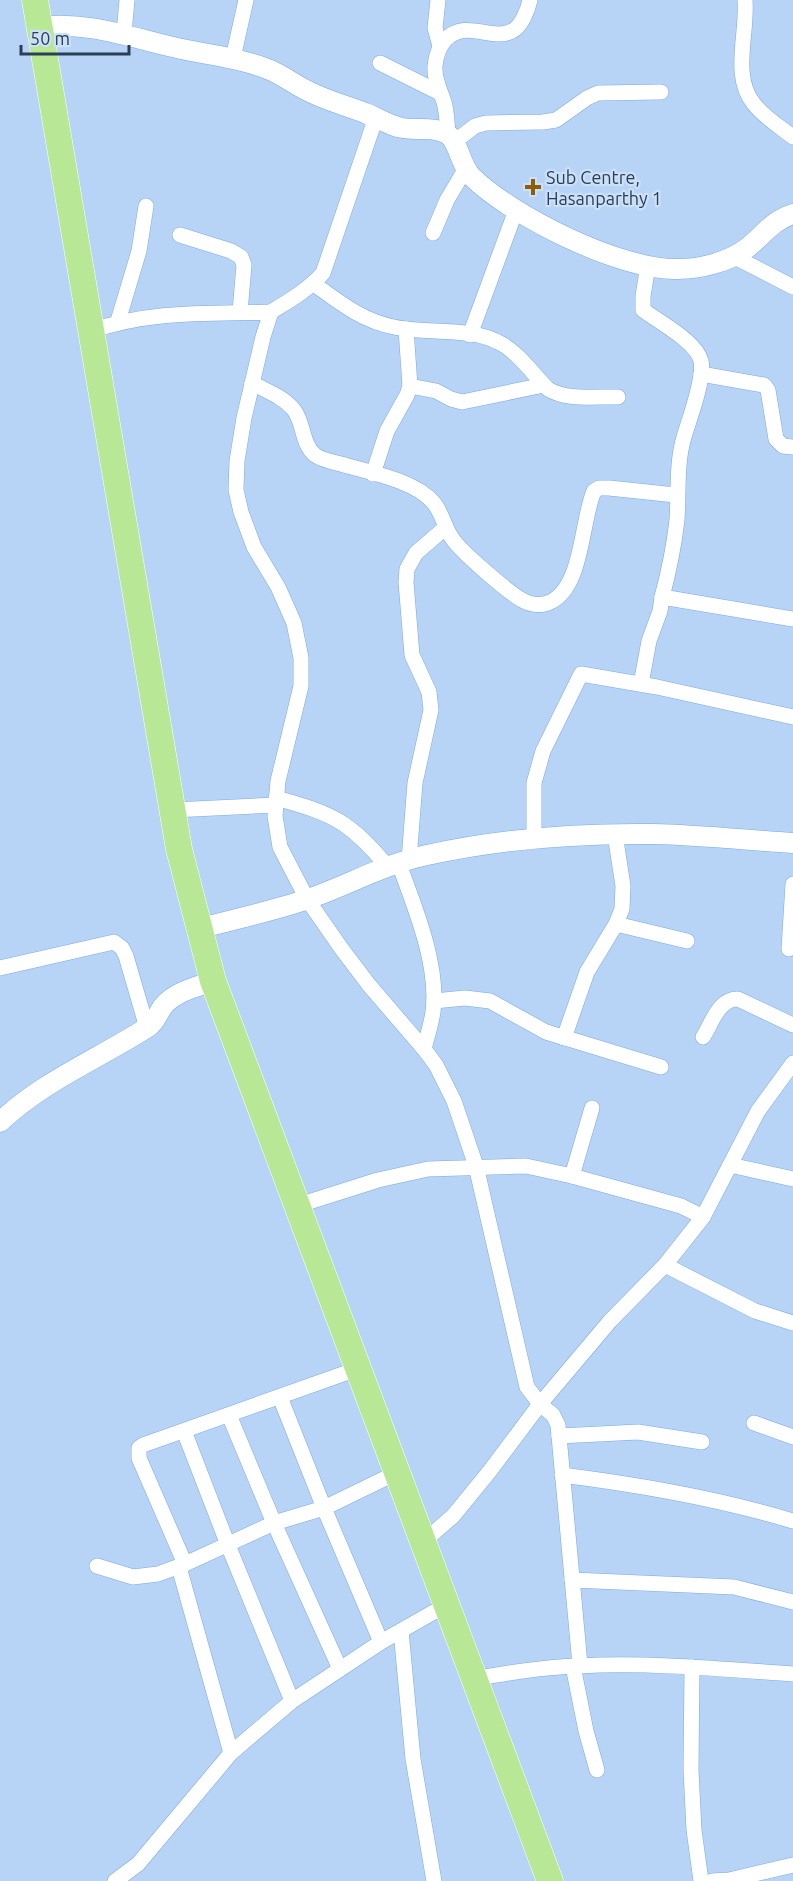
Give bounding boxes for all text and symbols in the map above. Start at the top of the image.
scale bar [21,18,129,56]
text: 50 m [30,28,70,48]
place label: Sub Centre, Hasanparthy 1 [546,167,662,208]
marker: Sub Centre, Hasanparthy 1 [524,178,542,196]

